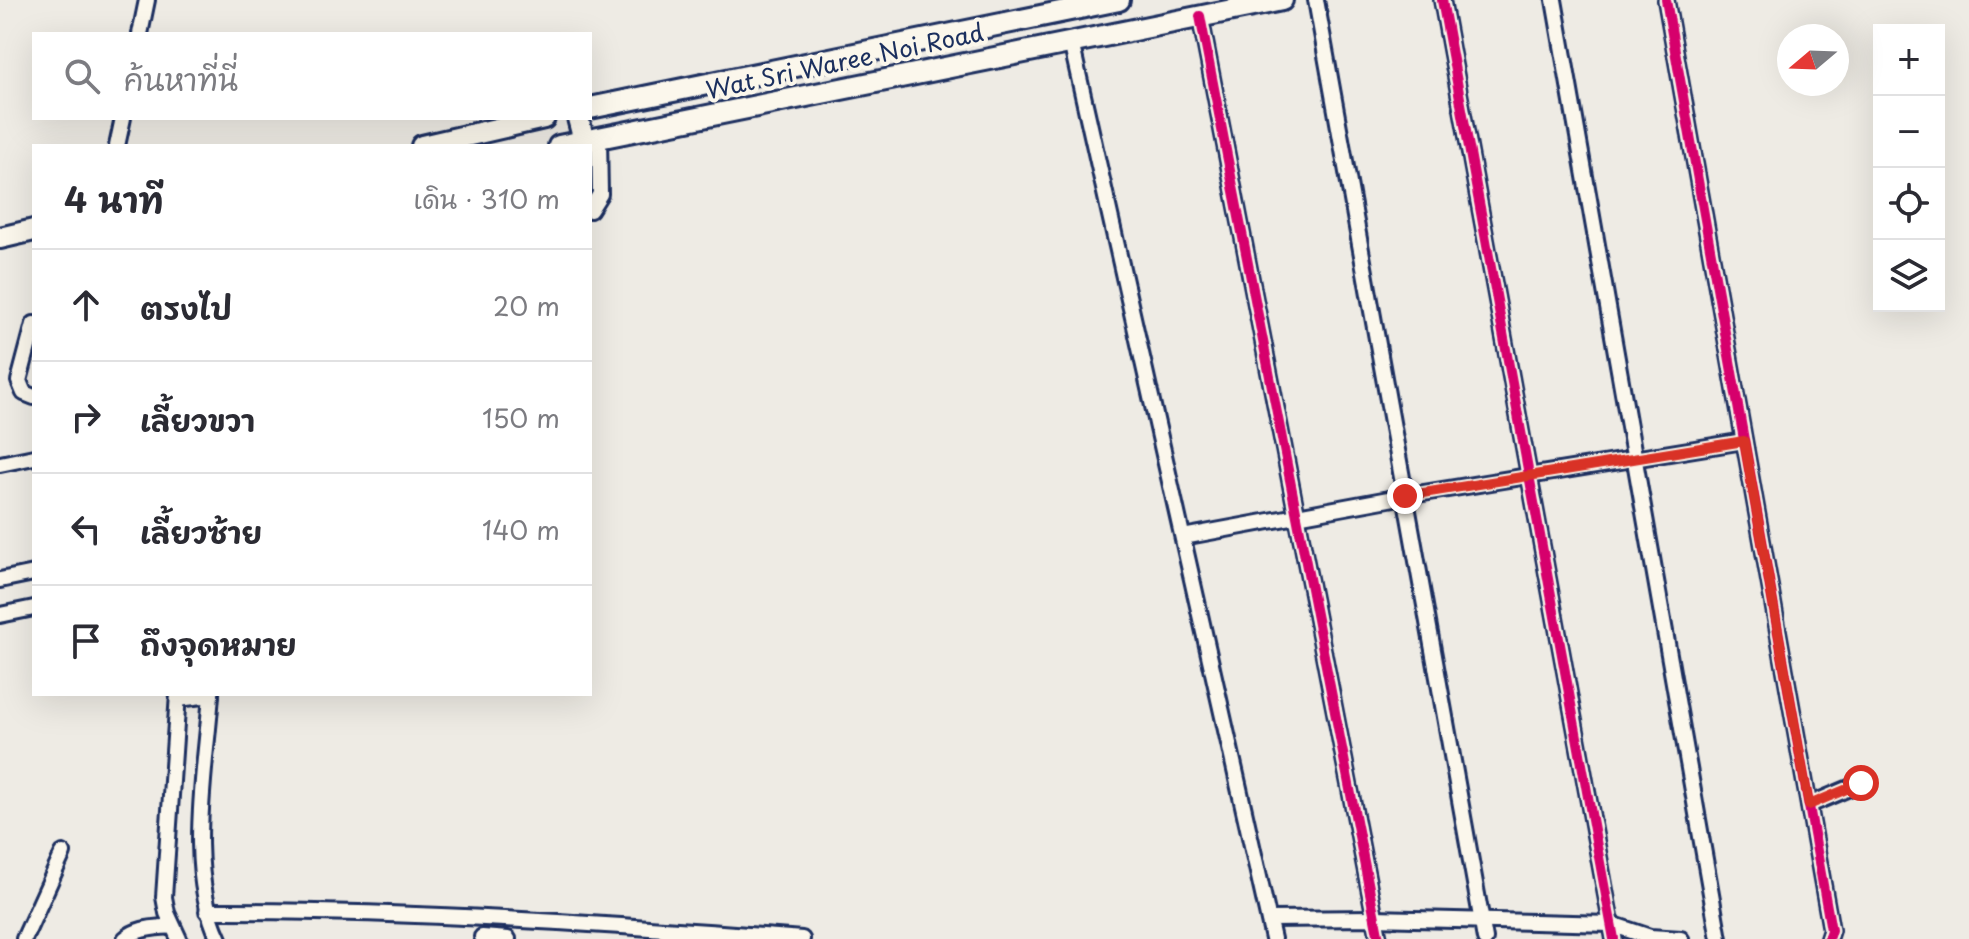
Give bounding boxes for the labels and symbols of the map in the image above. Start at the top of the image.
street label: Wat Sri Waree Noi Road [702,13,987,107]
north arrow [1777,24,1849,96]
route end [1387,478,1423,514]
route start [1843,765,1879,801]

